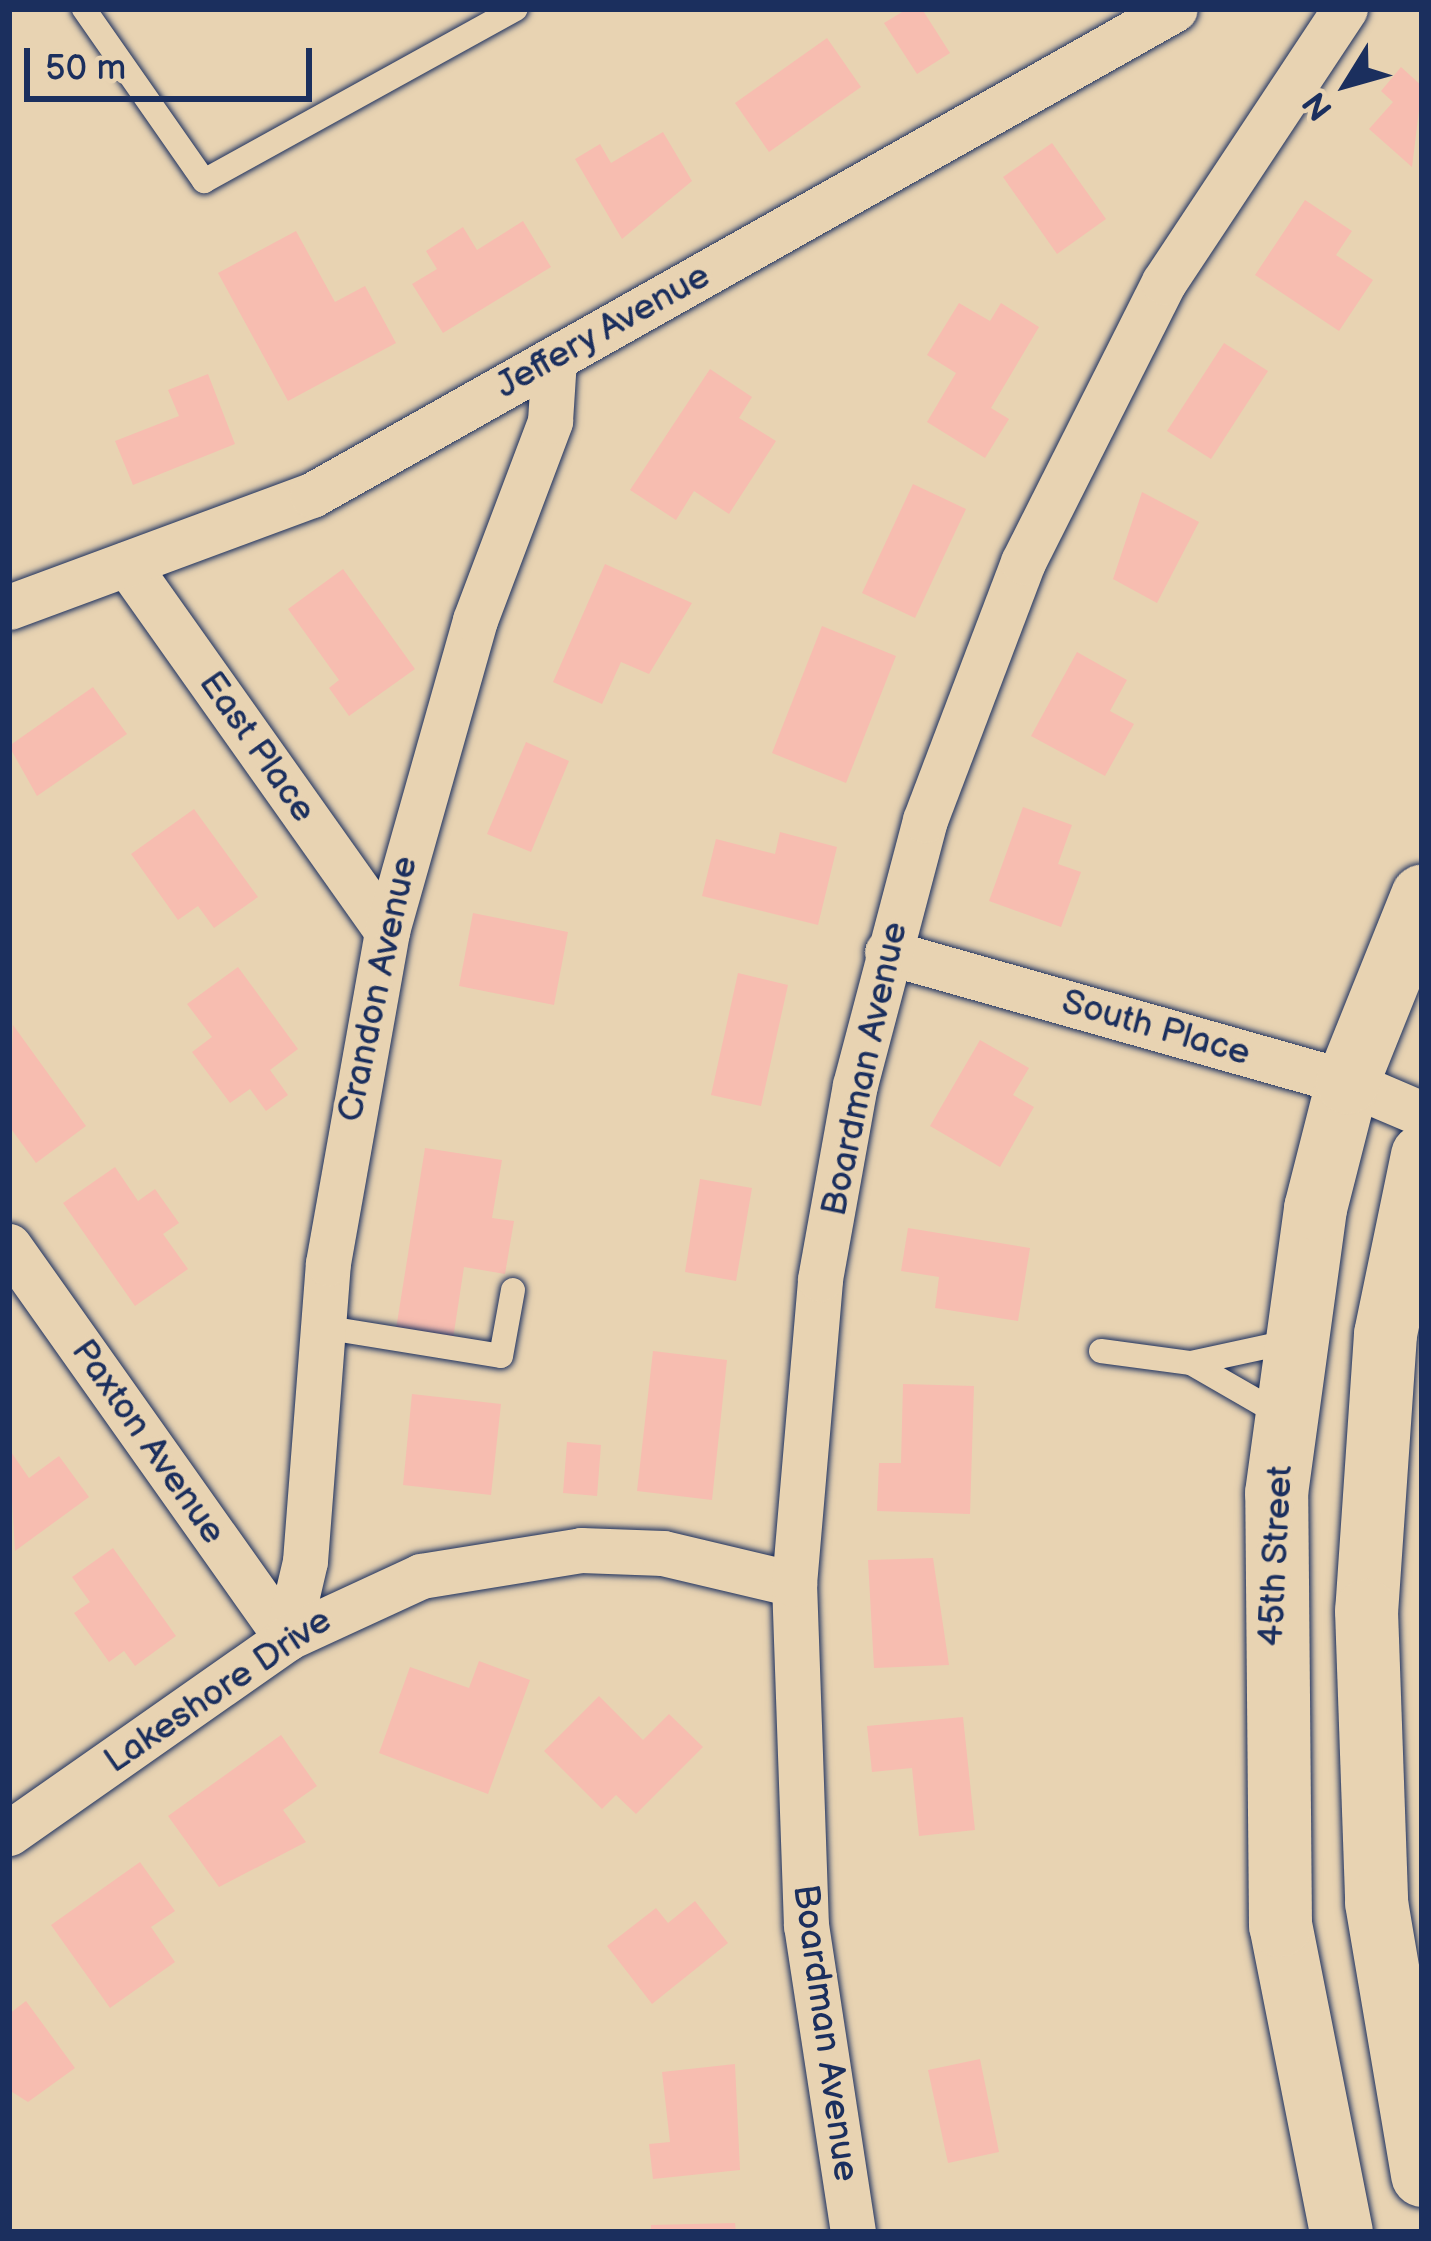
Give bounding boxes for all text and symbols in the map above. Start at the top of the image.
scale bar [30,24,318,98]
north arrow [1287,24,1407,144]
text: 50 m [45,47,126,90]
text: N [1295,84,1342,128]
street label: Jeffery Avenue [487,254,719,408]
street label: East Place [189,663,325,831]
street label: Crandon Avenue [329,852,427,1126]
street label: Boardman Avenue [813,918,917,1220]
street label: South Place [1057,981,1255,1075]
street label: Paxton Avenue [62,1331,234,1553]
street label: 45th Street [1250,1464,1302,1648]
street label: Lakeshore Drive [96,1599,340,1783]
street label: Boardman Avenue [783,1882,867,2184]

